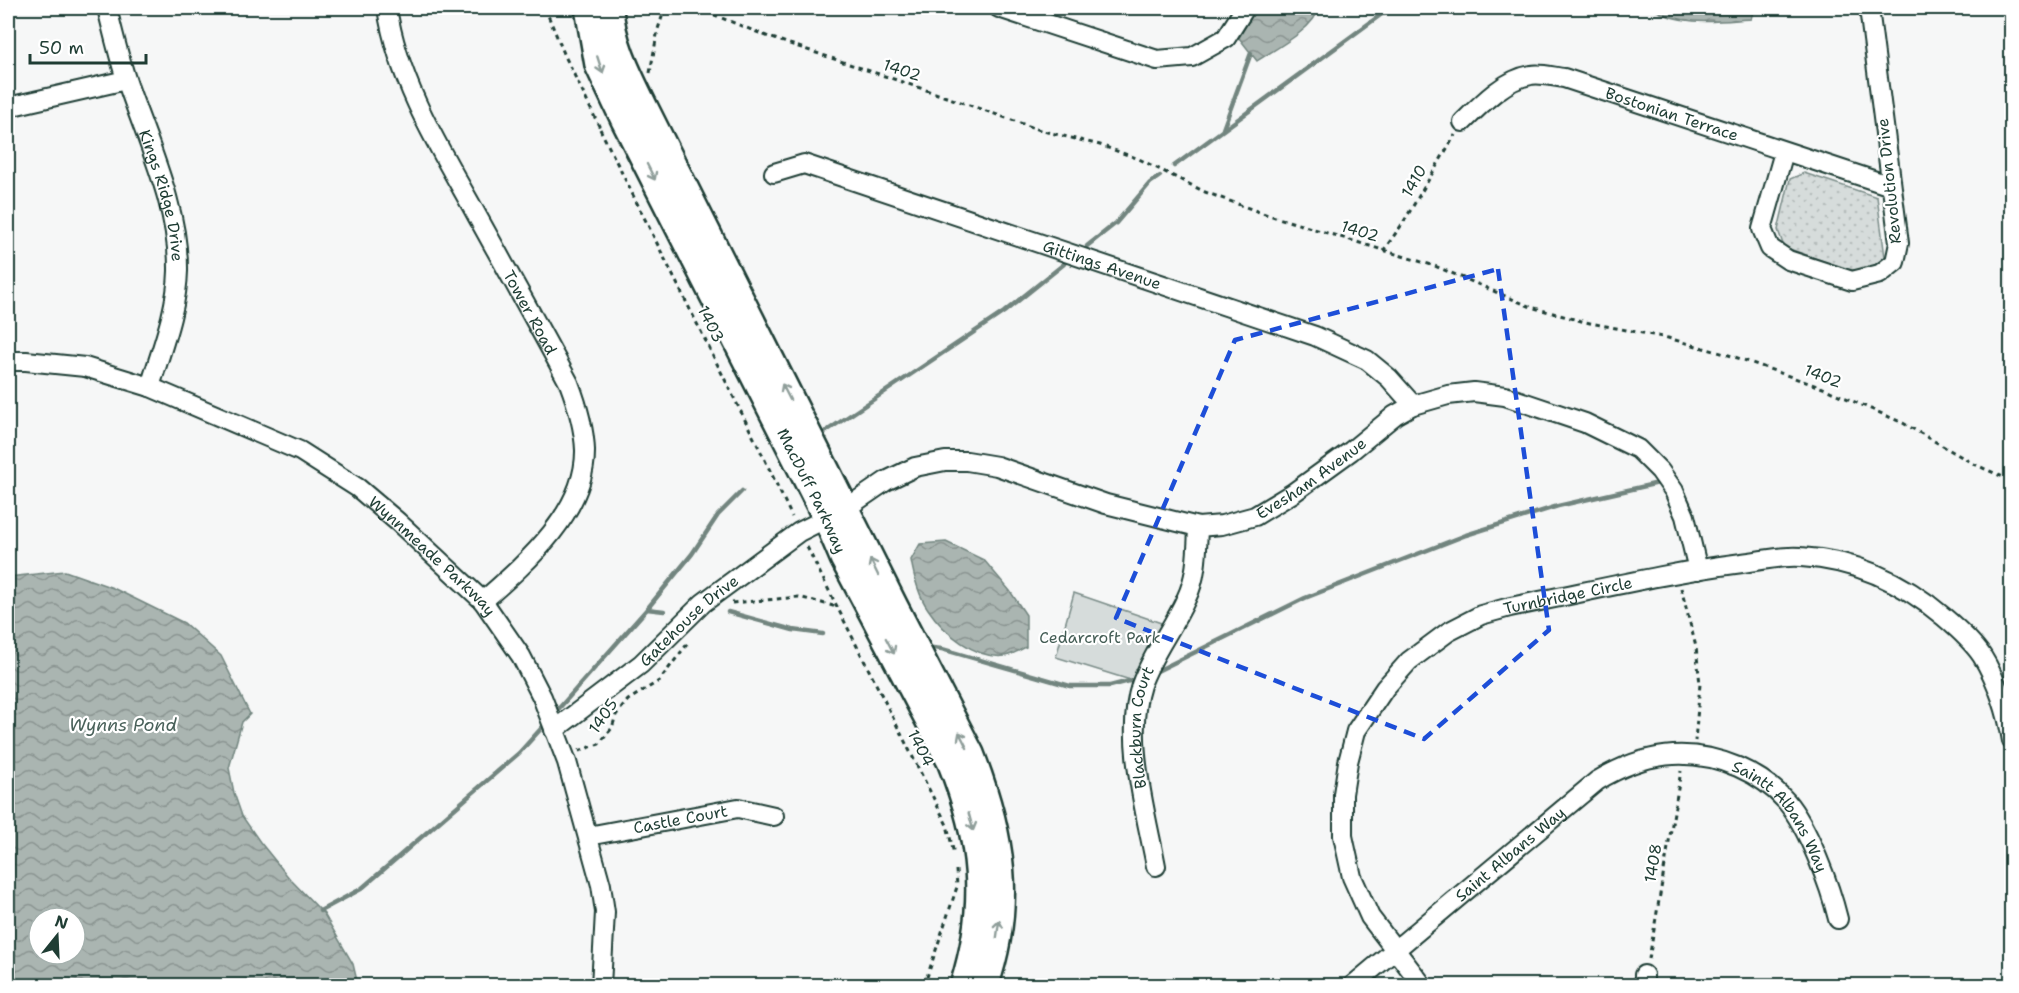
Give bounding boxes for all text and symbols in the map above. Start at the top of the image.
scale bar [30,27,146,65]
text: 50 m [39,36,84,60]
street label: 1402 [880,54,924,86]
one-way arrow [596,55,607,74]
street label: Bostonian Terrace [1603,82,1741,145]
street label: Revolution Drive [1872,117,1906,245]
street label: Kings Ridge Drive [135,127,188,262]
street label: 1410 [1396,161,1432,201]
one-way arrow [645,163,657,180]
street label: 1402 [1339,215,1381,247]
street label: Gittings Avenue [1040,235,1164,294]
street label: Tower Road [499,266,562,358]
street label: 1403 [693,302,729,346]
street label: 1402 [1801,359,1845,393]
one-way arrow [780,384,792,402]
street label: MacDuff Parkway [773,425,851,556]
street label: Evesham Avenue [1252,433,1370,524]
street label: Wynnmeade Parkway [364,491,501,620]
one-way arrow [867,558,879,576]
street label: Gatehouse Drive [634,570,743,671]
street label: Turnbridge Circle [1501,572,1634,619]
park label: Cedarcroft Park [1039,627,1161,648]
one-way arrow [884,637,896,654]
street label: Blackburn Court [1124,662,1158,790]
street label: 1405 [584,694,622,738]
water label: Wynns Pond [69,713,177,737]
street label: 1404 [903,726,939,770]
one-way arrow [957,732,968,750]
street label: Saintt Albans Way [1729,755,1833,875]
street label: Castle Court [631,800,729,838]
street label: Saint Albans Way [1450,802,1569,906]
one-way arrow [966,813,978,832]
street label: 1408 [1640,842,1666,884]
north arrow [27,906,87,966]
text: N [52,910,71,934]
one-way arrow [992,919,1003,939]

